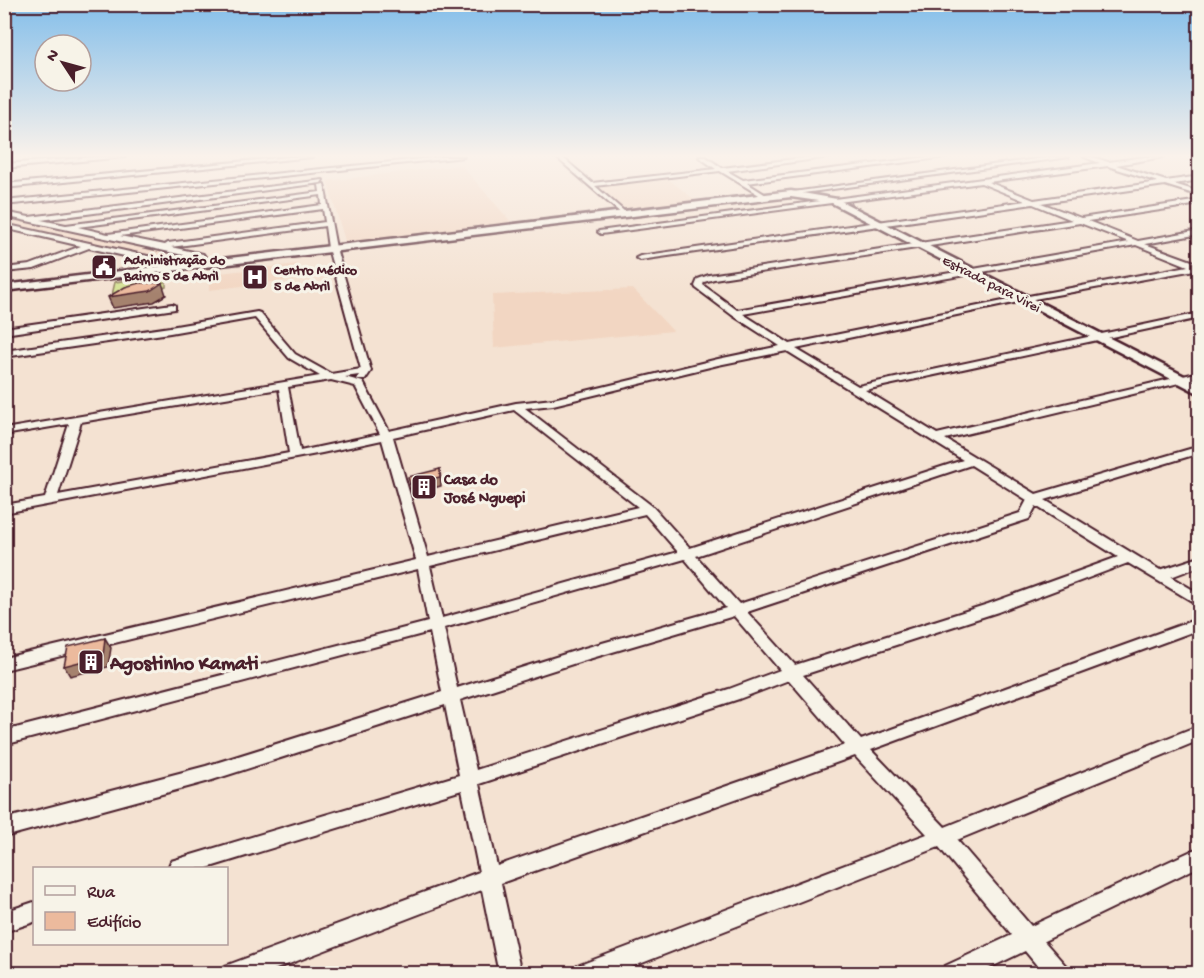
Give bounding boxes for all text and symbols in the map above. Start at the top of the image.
north arrow [33,33,93,93]
text: N [43,46,65,66]
public building icon: Administração do Bairro 5 de Abril [89,252,119,282]
place label: Administração do Bairro 5 de Abril [123,253,226,286]
street label: Estrada para Virei [939,253,1043,317]
hospital icon: Centro Médico 5 de Abril [240,262,270,292]
place label: Centro Médico 5 de Abril [273,263,358,296]
building icon: Casa do José Nguepi [409,472,439,502]
place label: Casa do José Nguepi [443,472,526,509]
building icon: Agostinho Kamati [76,647,106,677]
place label: Agostinho Kamati [109,654,259,677]
legend [33,867,228,945]
text: Rua [87,883,116,904]
text: Edifício [87,913,141,934]

